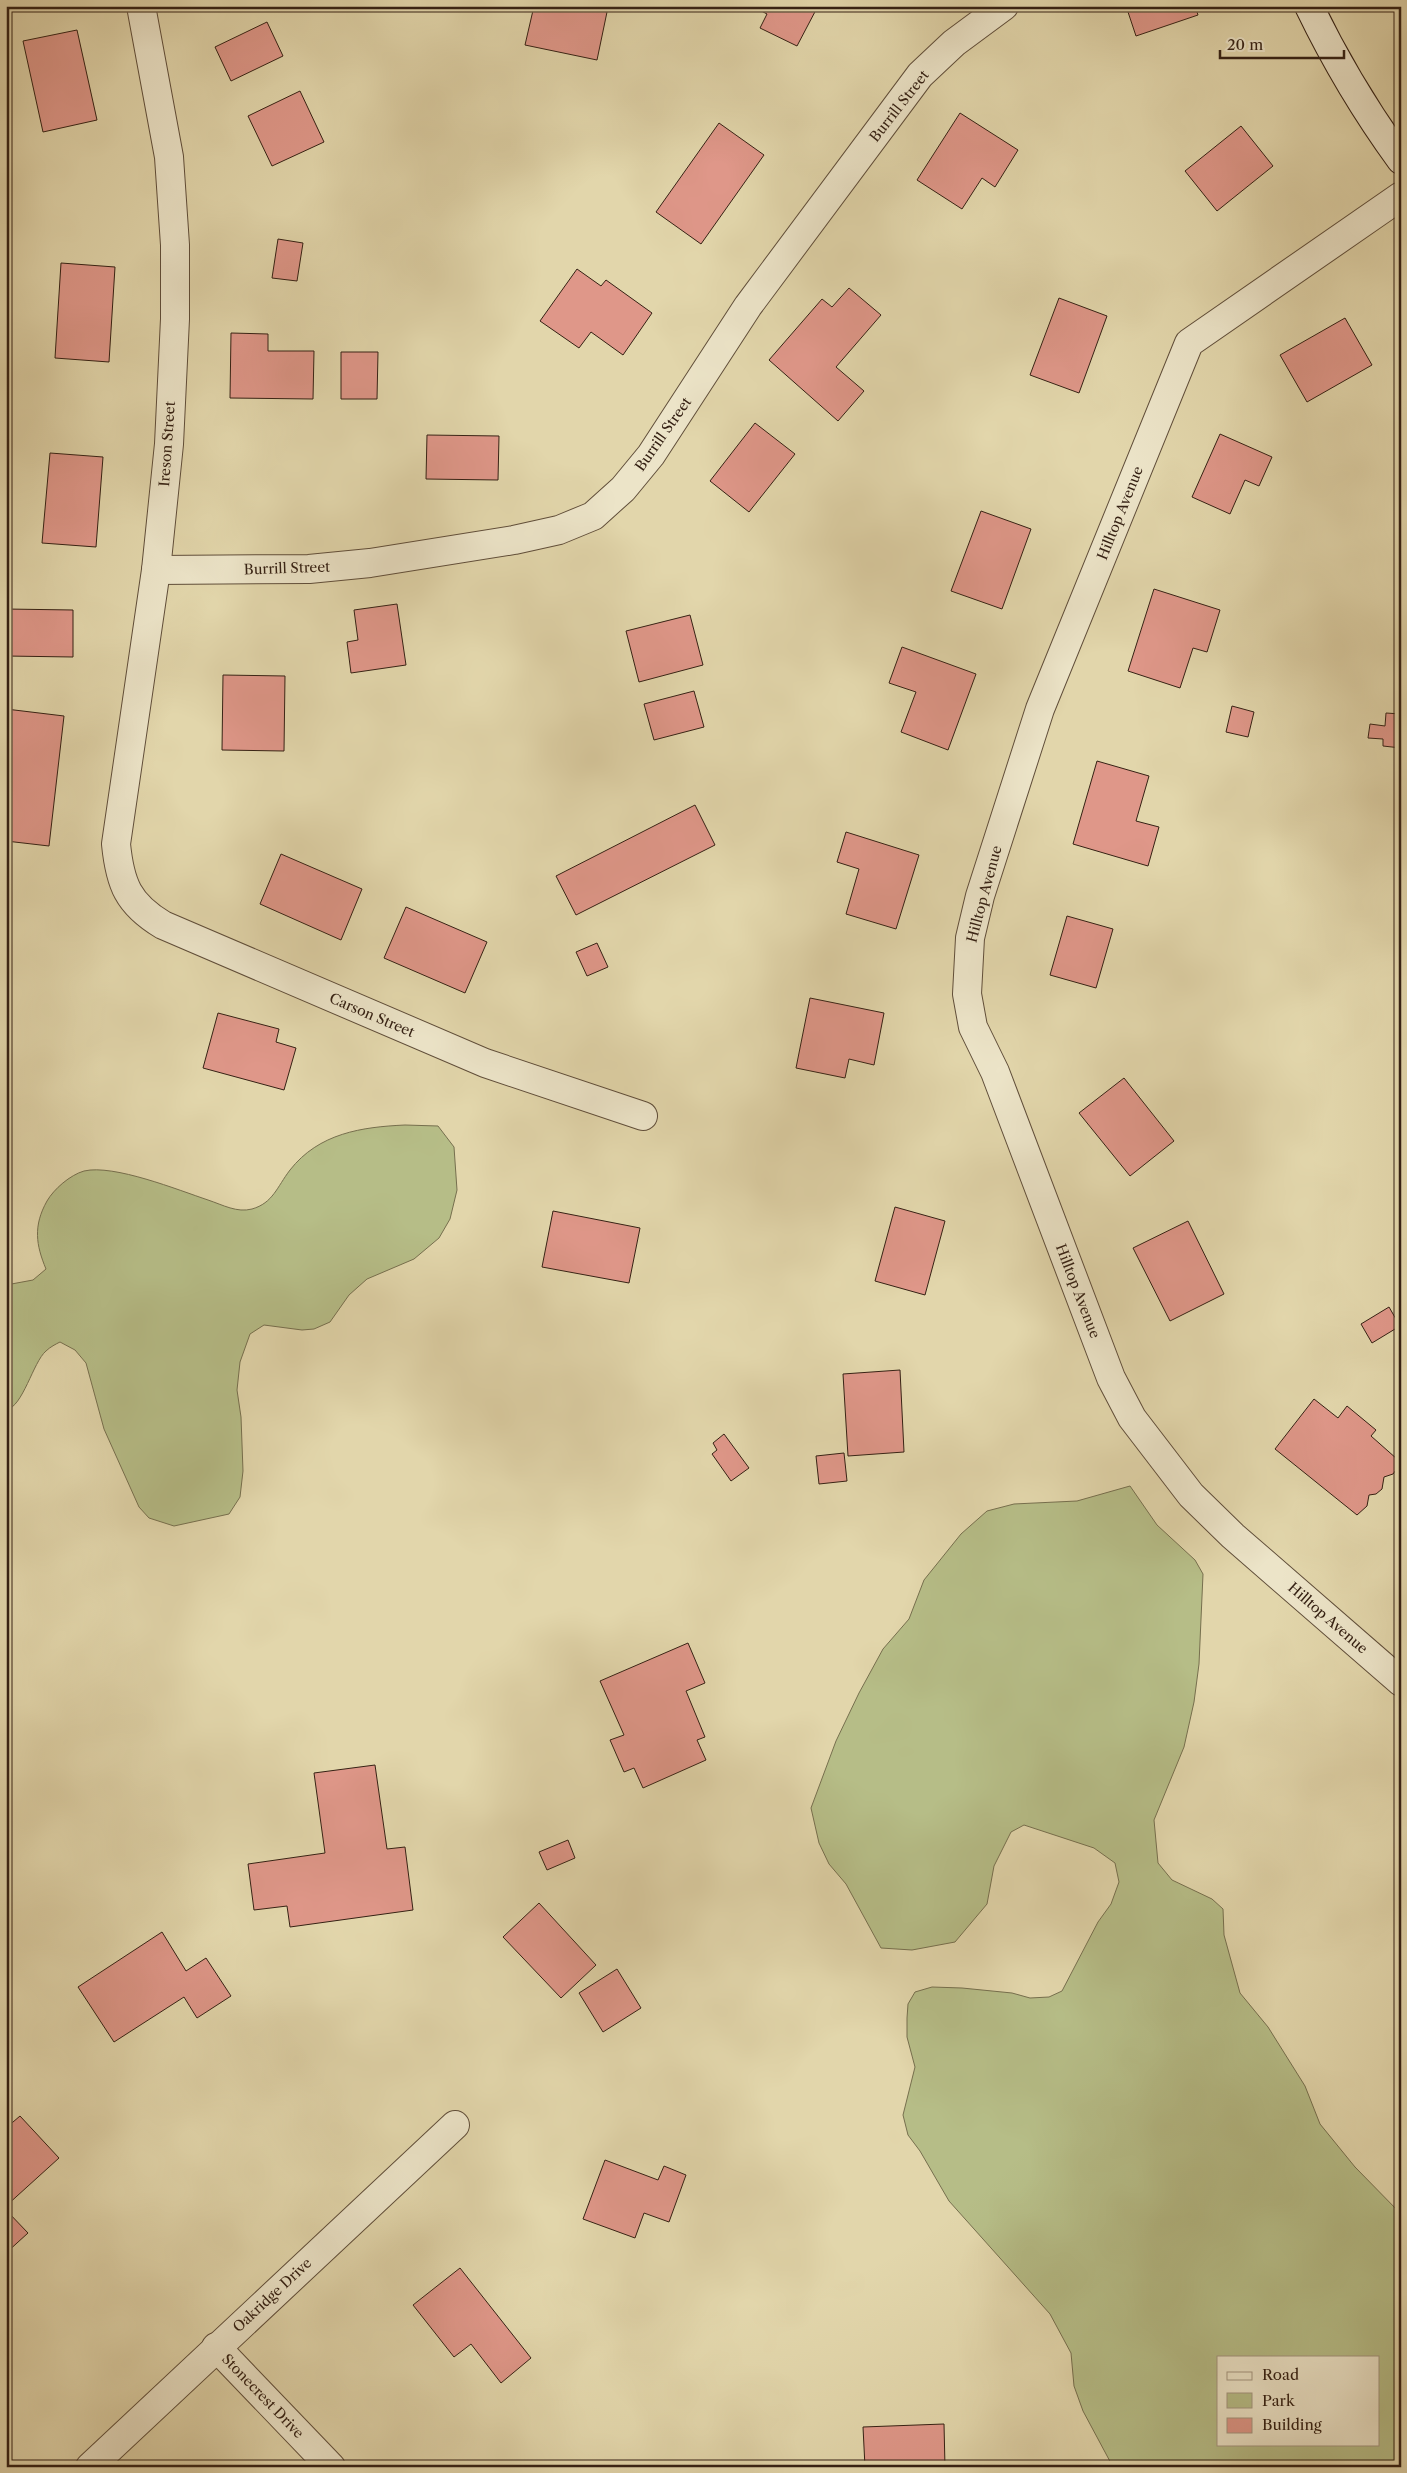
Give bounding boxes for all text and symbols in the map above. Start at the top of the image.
scale bar [1220,28,1343,60]
text: 20 m [1227,35,1263,54]
street label: Burrill Street [865,66,933,145]
street label: Burrill Street [631,394,695,474]
street label: Ireson Street [155,401,179,487]
street label: Hilltop Avenue [1093,463,1147,563]
street label: Burrill Street [244,558,330,578]
street label: Hilltop Avenue [962,843,1006,944]
street label: Carson Street [327,989,417,1041]
street label: Hilltop Avenue [1052,1241,1104,1341]
street label: Hilltop Avenue [1284,1579,1372,1658]
street label: Oakridge Drive [229,2254,315,2336]
street label: Stonecrest Drive [218,2350,308,2442]
legend [1217,2356,1380,2446]
text: Road [1262,2365,1299,2384]
text: Park [1262,2391,1296,2410]
text: Building [1262,2415,1322,2434]

